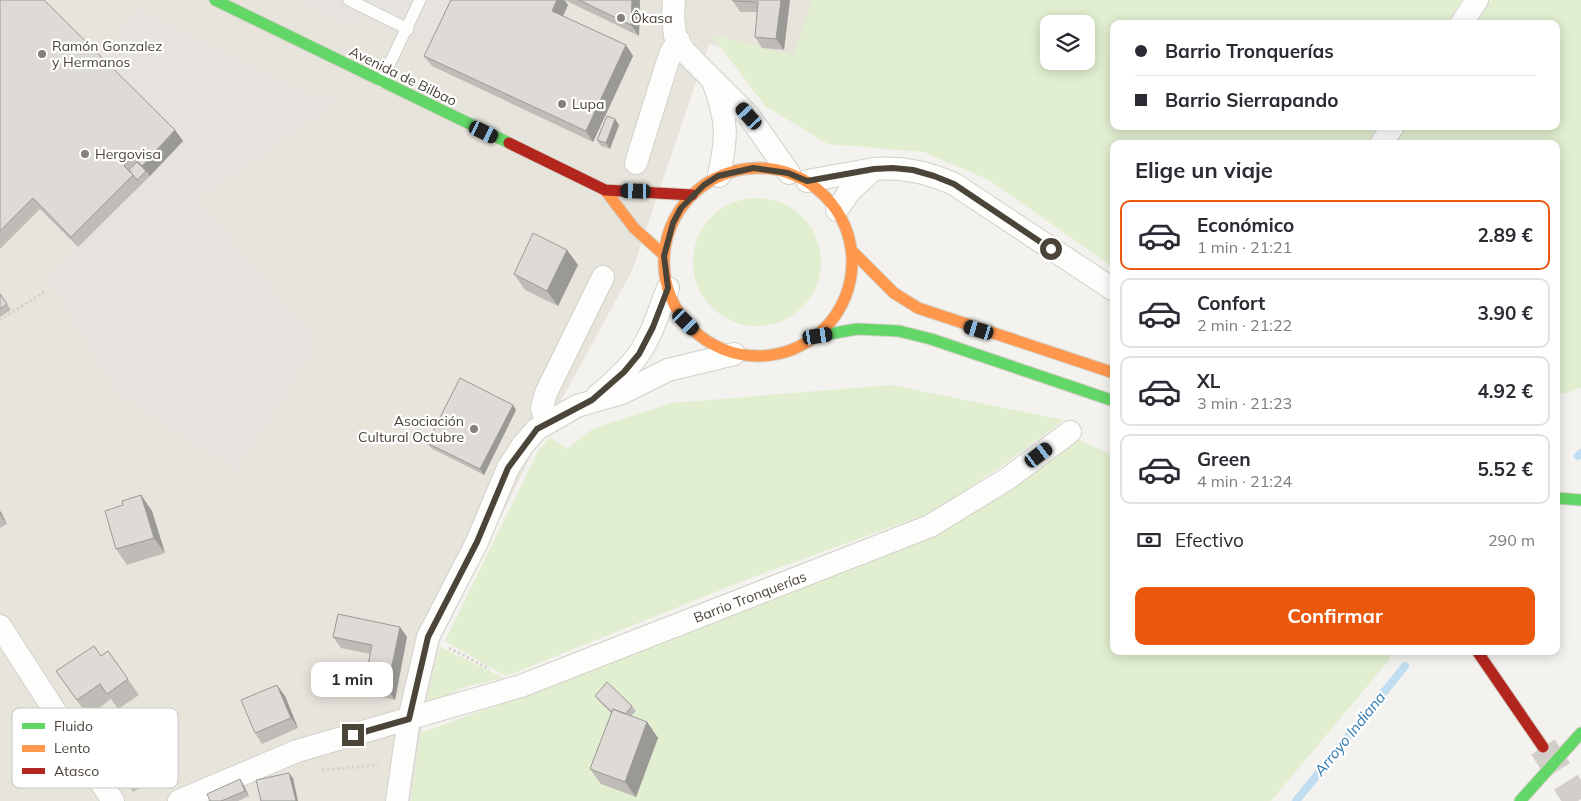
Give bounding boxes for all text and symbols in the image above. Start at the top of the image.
place label: Ôkasa [631,9,673,27]
marker: Ôkasa [615,12,627,24]
map controls [1040,15,1095,70]
button: layers [1040,15,1095,70]
place label: Ramón Gonzalez y Hermanos [52,37,162,71]
text: Barrio Tronquerías [1165,39,1334,63]
street label: Avenida de Bilbao [346,42,460,110]
marker: Ramón Gonzalez y Hermanos [36,48,48,60]
text: Barrio Sierrapando [1165,88,1339,112]
place label: Lupa [572,95,604,113]
marker: Lupa [556,98,568,110]
car [733,100,764,132]
car [467,119,500,145]
place label: Hergovisa [95,145,161,163]
marker: Hergovisa [79,148,91,160]
text: Elige un viaje [1135,156,1273,184]
car [620,183,651,199]
icon: car [1137,213,1182,258]
text: Económico [1197,213,1294,237]
text: 2.89 € [1477,223,1533,247]
text: 1 min · 21:21 [1197,237,1292,257]
route start [1040,238,1062,260]
icon: car [1137,291,1182,336]
text: Confort [1197,291,1265,315]
text: 3.90 € [1477,301,1533,325]
car [670,306,701,338]
text: 2 min · 21:22 [1197,315,1292,335]
car [962,318,995,342]
car [802,326,833,346]
icon: car [1137,369,1182,414]
text: XL [1197,369,1220,393]
text: 4.92 € [1477,379,1533,403]
text: 3 min · 21:23 [1197,393,1292,413]
place label: Asociación Cultural Octubre [358,412,464,446]
marker: Asociación Cultural Octubre [468,423,480,435]
car [1022,440,1055,470]
icon: car [1137,447,1182,492]
text: Green [1197,447,1251,471]
text: 5.52 € [1477,457,1533,481]
text: 4 min · 21:24 [1197,471,1292,491]
icon: cash [1135,526,1163,554]
text: Efectivo [1175,528,1244,552]
text: 290 m [1488,530,1535,550]
street label: Barrio Tronquerías [691,567,809,627]
button: Confirmar [1135,587,1535,645]
callout: 1 min [312,662,394,698]
text: 1 min [331,669,373,689]
water label: Arroyo Indiana [1309,688,1389,780]
legend [12,708,178,788]
text: Fluido [54,717,93,735]
route end [342,724,364,746]
text: Lento [54,739,90,757]
text: Atasco [54,762,99,780]

